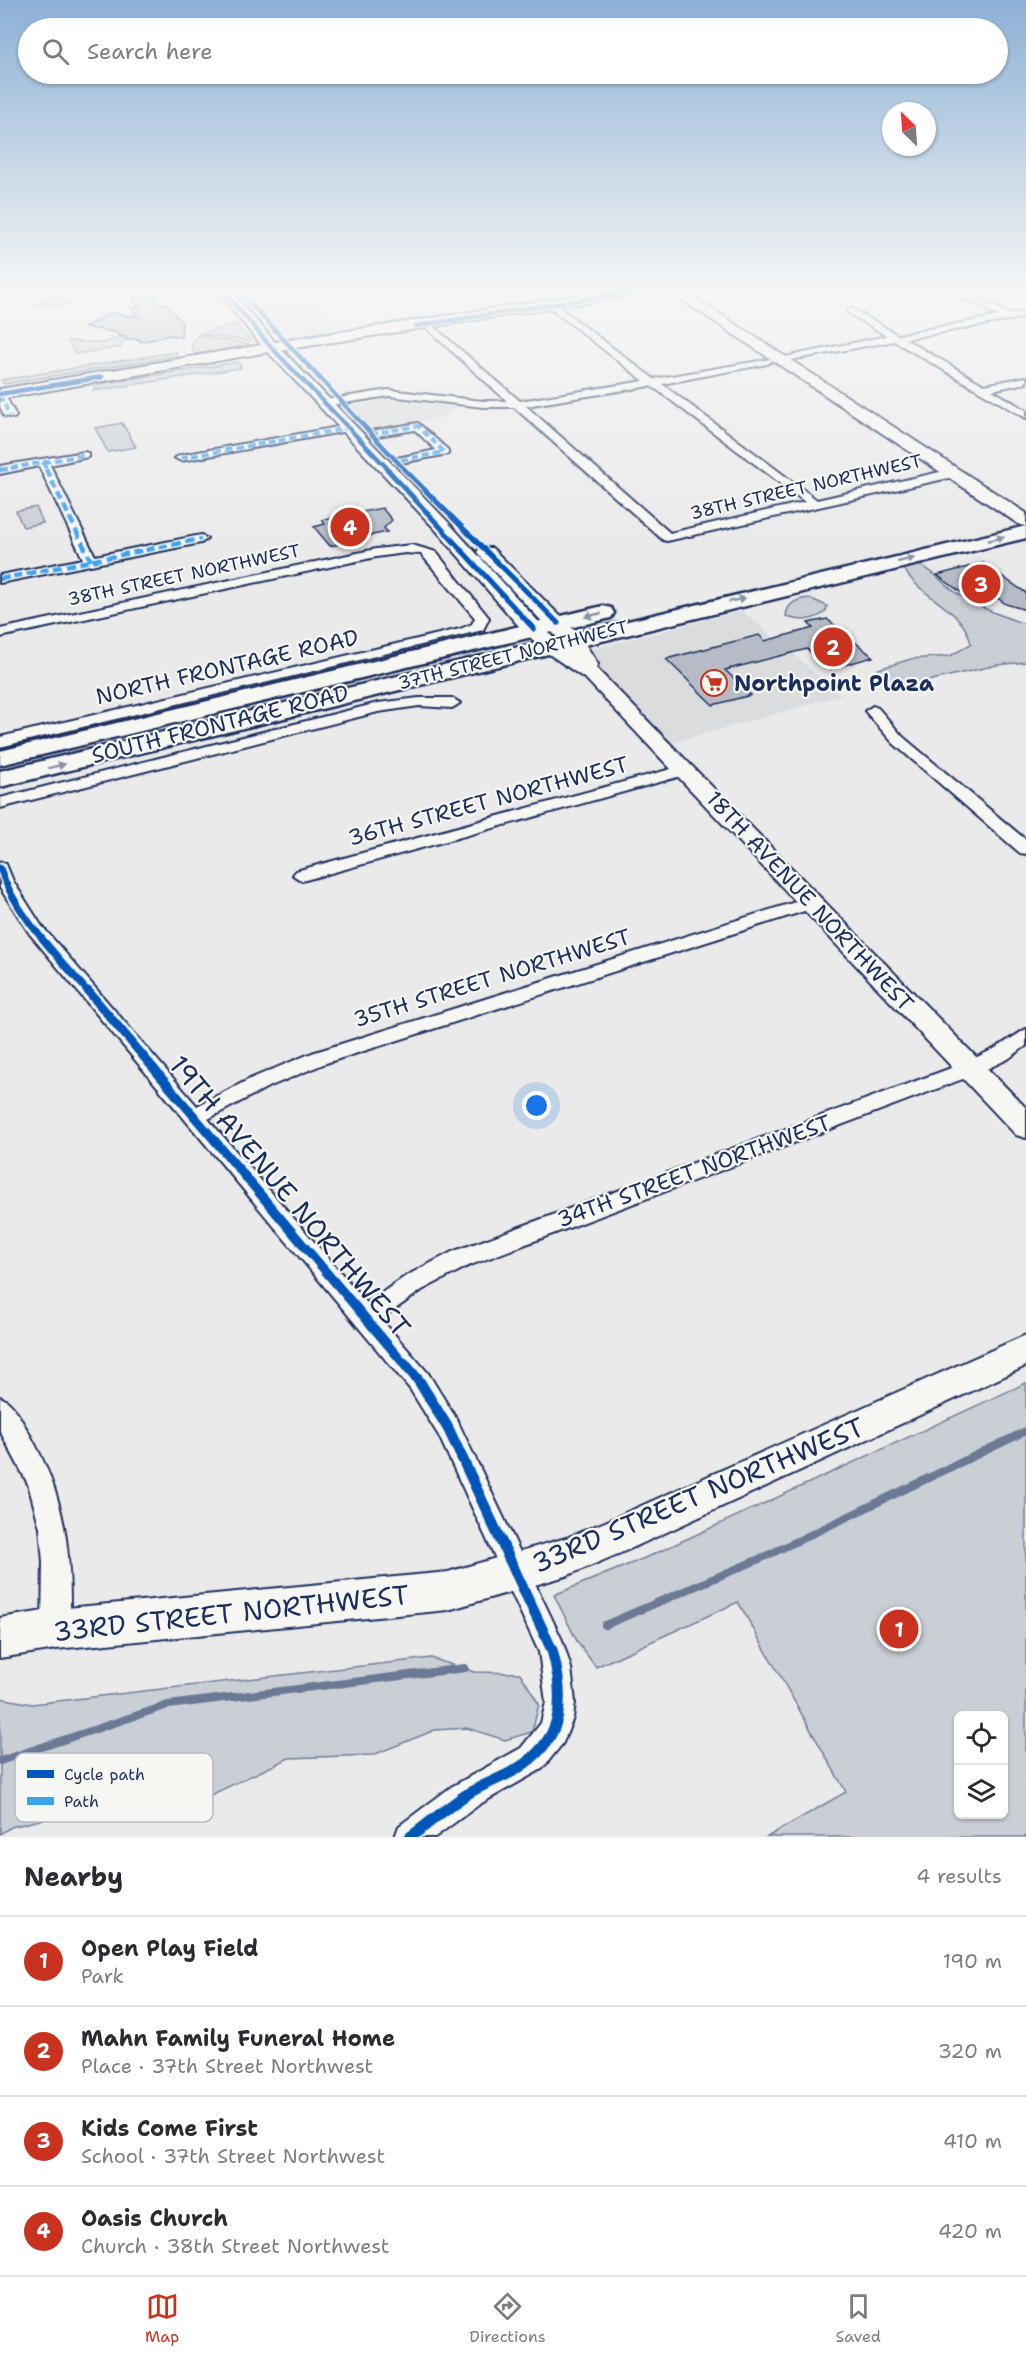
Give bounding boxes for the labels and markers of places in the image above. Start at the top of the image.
pin: 4 [330,504,370,550]
pin: 3 [962,562,1000,606]
pin: 2 [814,624,852,670]
supermarket icon: Northpoint Plaza [699,668,729,698]
place label: Northpoint Plaza [734,669,934,698]
pin: 1 [880,1606,918,1652]

